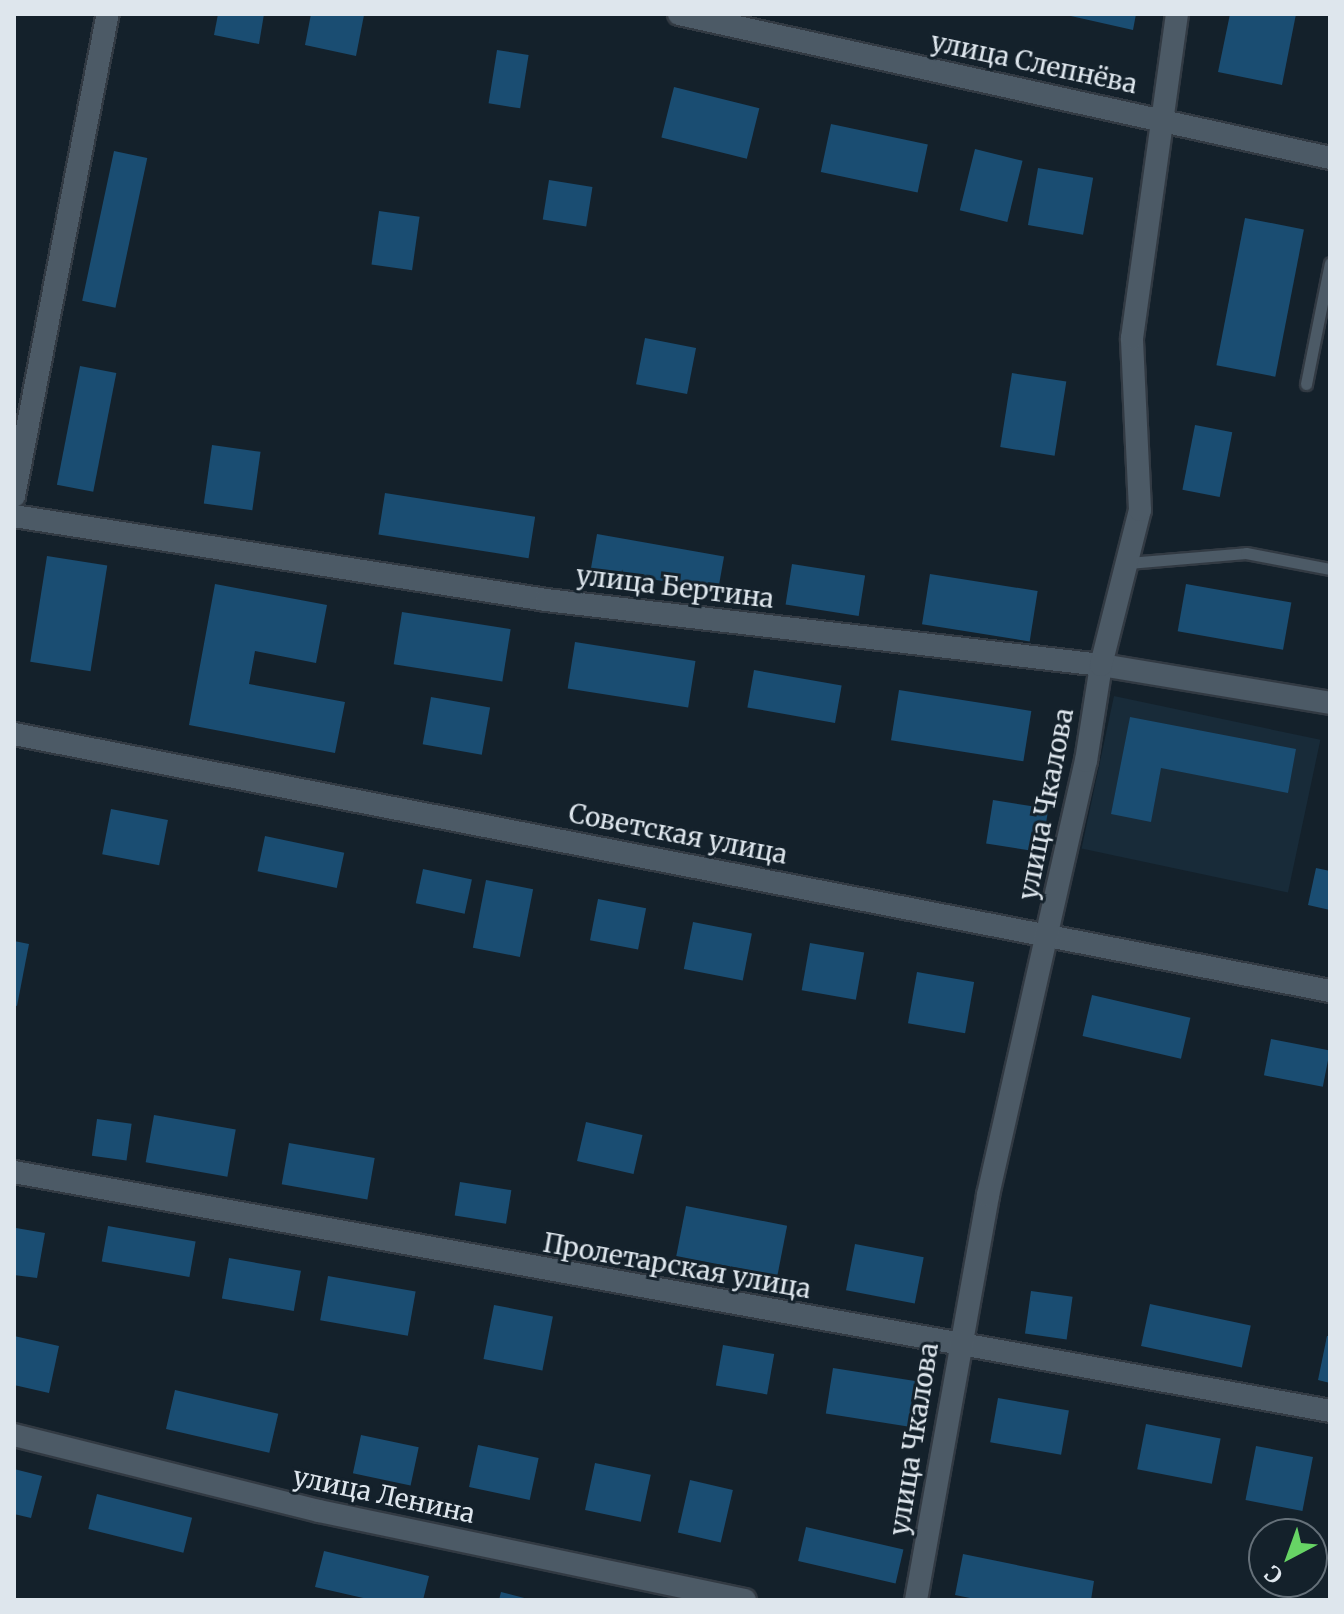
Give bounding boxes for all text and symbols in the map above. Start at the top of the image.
street label: улица Слепнёва [928,26,1140,100]
street label: улица Бертина [574,559,776,615]
street label: улица Чкалова [1012,705,1080,903]
street label: Советская улица [566,798,790,870]
street label: Пролетарская улица [541,1227,813,1305]
street label: улица Чкалова [883,1340,945,1538]
street label: улица Ленина [290,1460,478,1530]
north arrow [1248,1518,1328,1598]
text: С [1259,1559,1288,1590]

